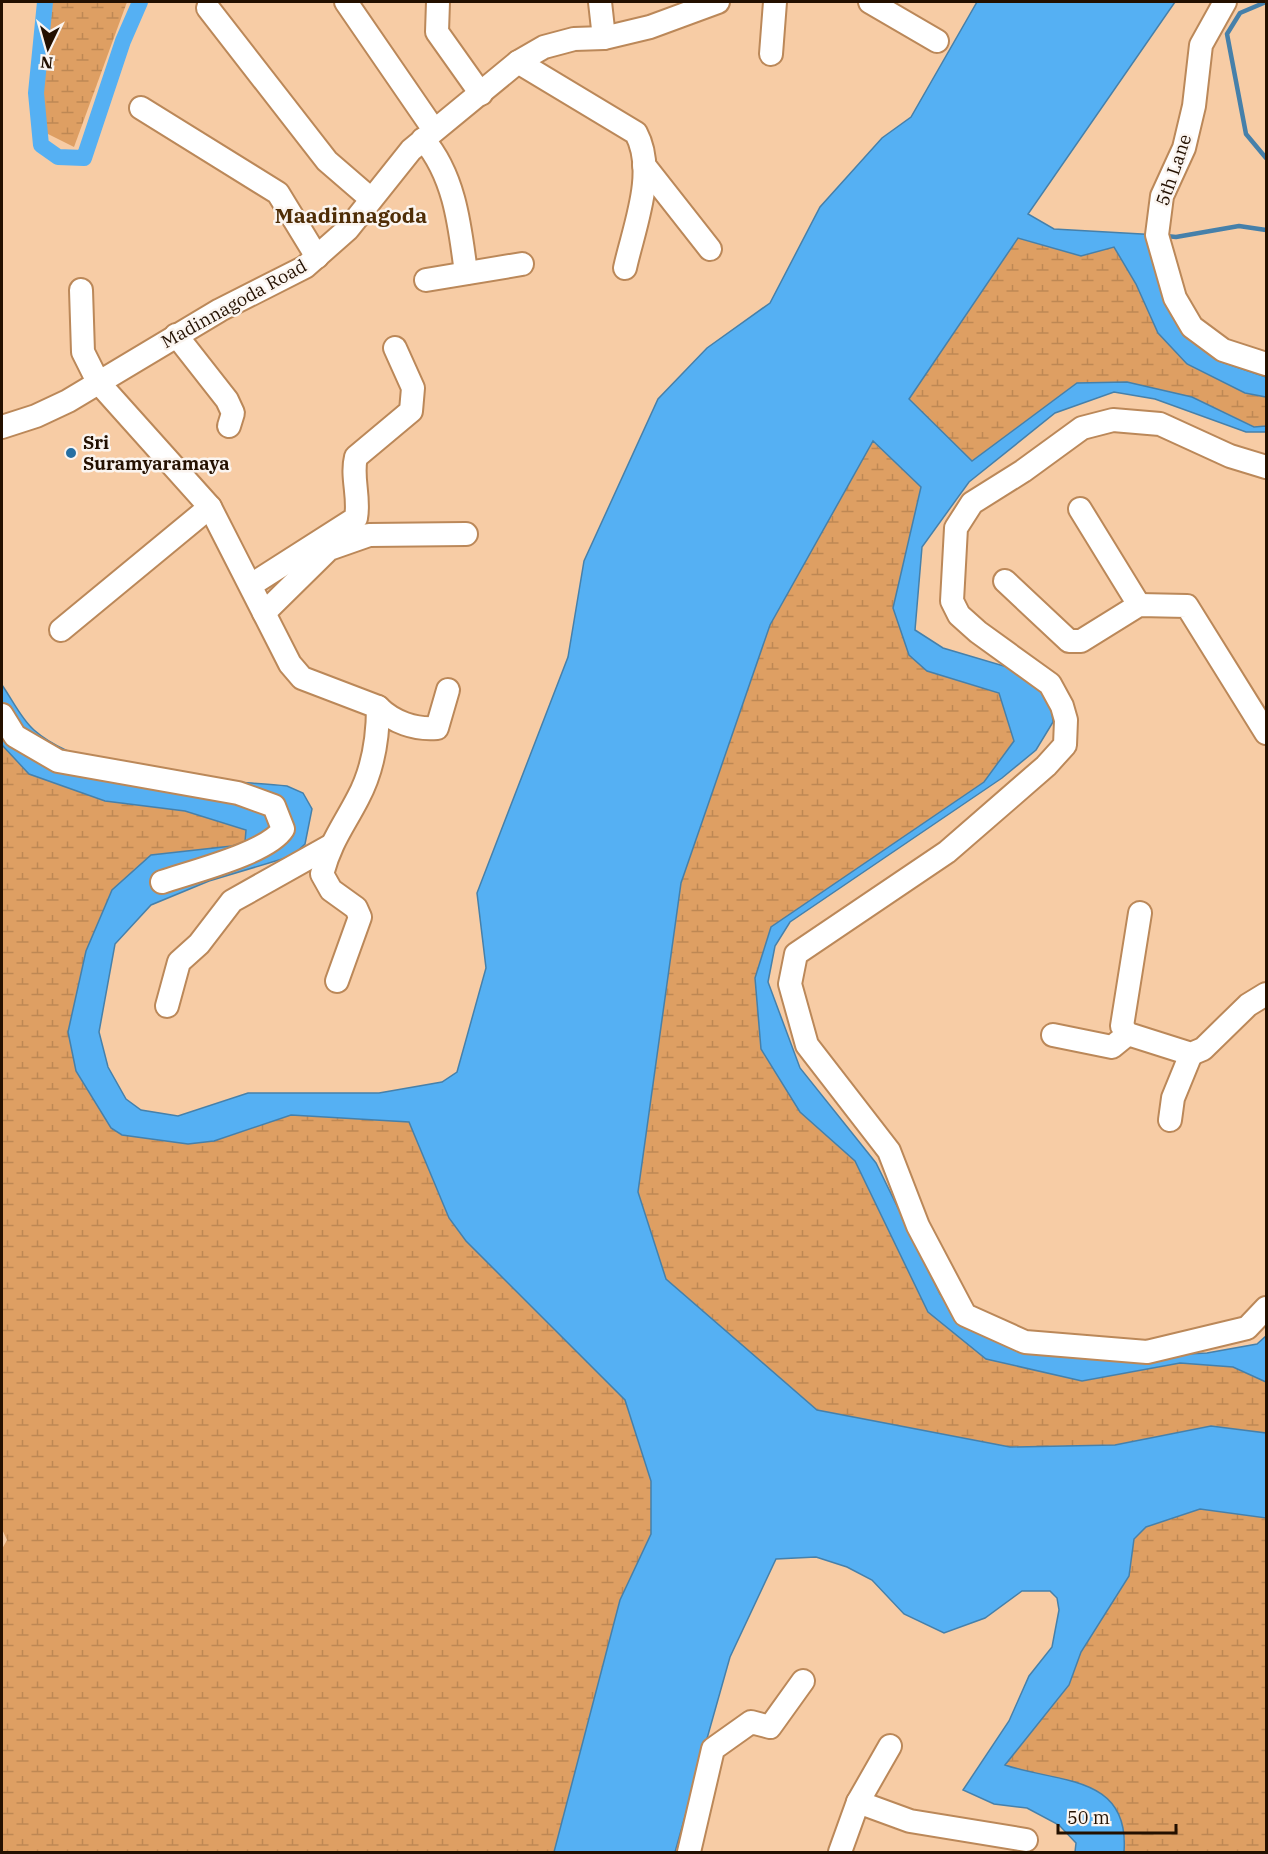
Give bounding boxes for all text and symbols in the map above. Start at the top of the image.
north arrow [18,18,78,78]
text: N [40,52,54,73]
street label: 5th Lane [1151,131,1196,209]
district label: Maadinnagoda [275,201,427,229]
street label: Madinnagoda Road [157,254,311,353]
place label: Sri Suramyaramaya [83,431,230,475]
marker: Sri Suramyaramaya [64,446,78,460]
scale bar [1058,1797,1176,1835]
text: 50 m [1067,1806,1110,1829]

